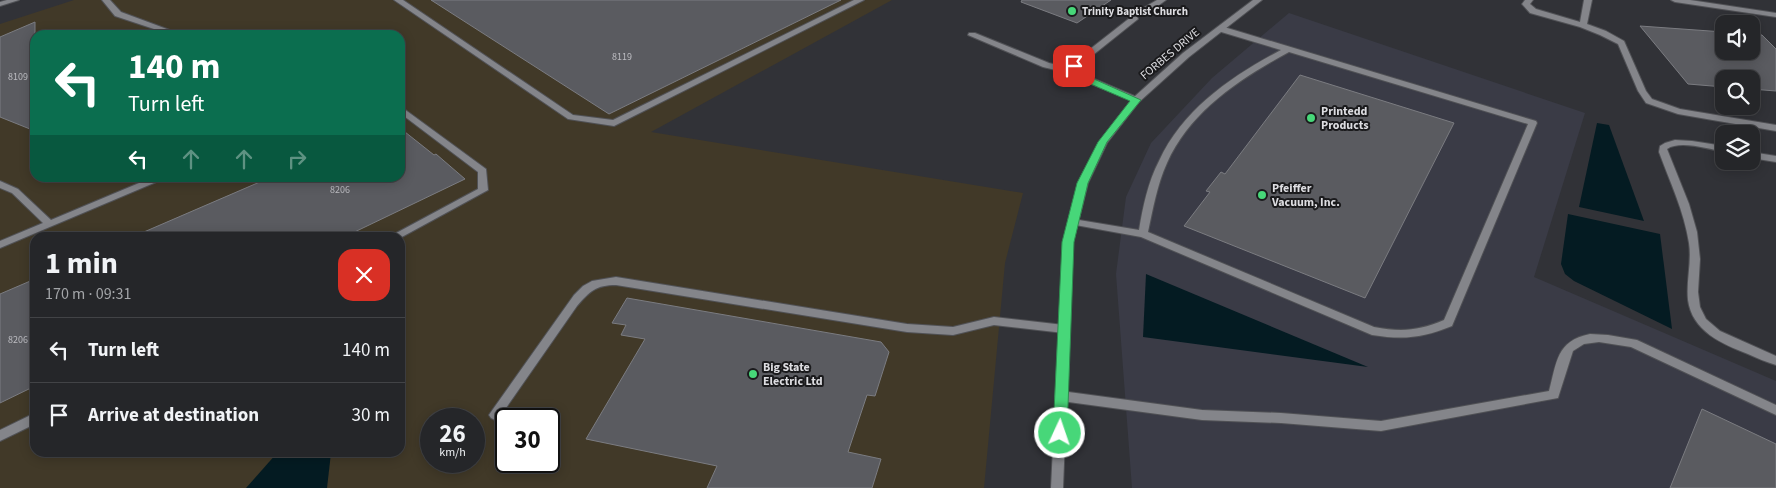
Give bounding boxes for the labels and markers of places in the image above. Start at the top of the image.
place label: Trinity Baptist Church [1082,4,1188,19]
marker: Trinity Baptist Church [1066,5,1078,17]
pin [1053,45,1095,87]
place label: Printedd Products [1321,103,1368,134]
marker: Printedd Products [1305,112,1317,124]
place label: Pfeiffer Vacuum, Inc. [1271,180,1340,211]
marker: Pfeiffer Vacuum, Inc. [1256,189,1268,201]
place label: Big State Electric Ltd [763,359,823,390]
marker: Big State Electric Ltd [747,368,759,380]

